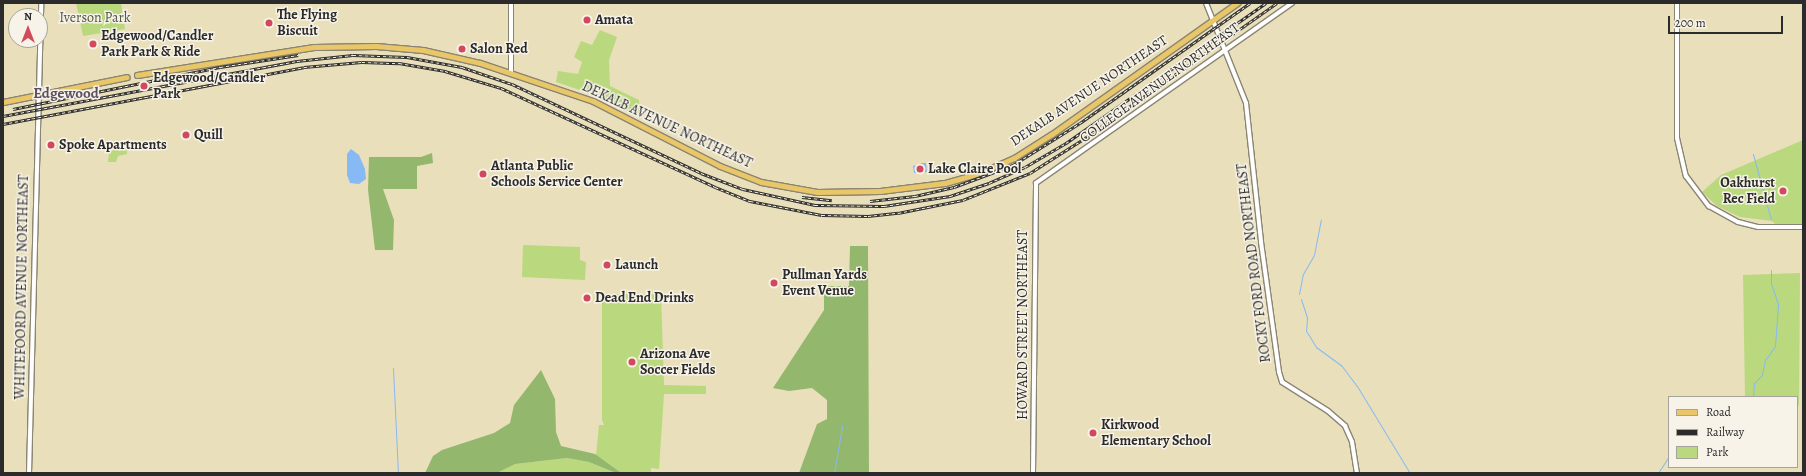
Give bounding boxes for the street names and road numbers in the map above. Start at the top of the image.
street label: COLLEGE AVENUE NORTHEAST [1077,19,1243,147]
street label: DEKALB AVENUE NORTHEAST [1007,32,1171,150]
street label: DEKALB AVENUE NORTHEAST [579,78,755,172]
street label: ROCKY FORD ROAD NORTHEAST [1233,162,1275,364]
street label: WHITEFOORD AVENUE NORTHEAST [12,174,32,400]
street label: HOWARD STREET NORTHEAST [1015,230,1031,420]

